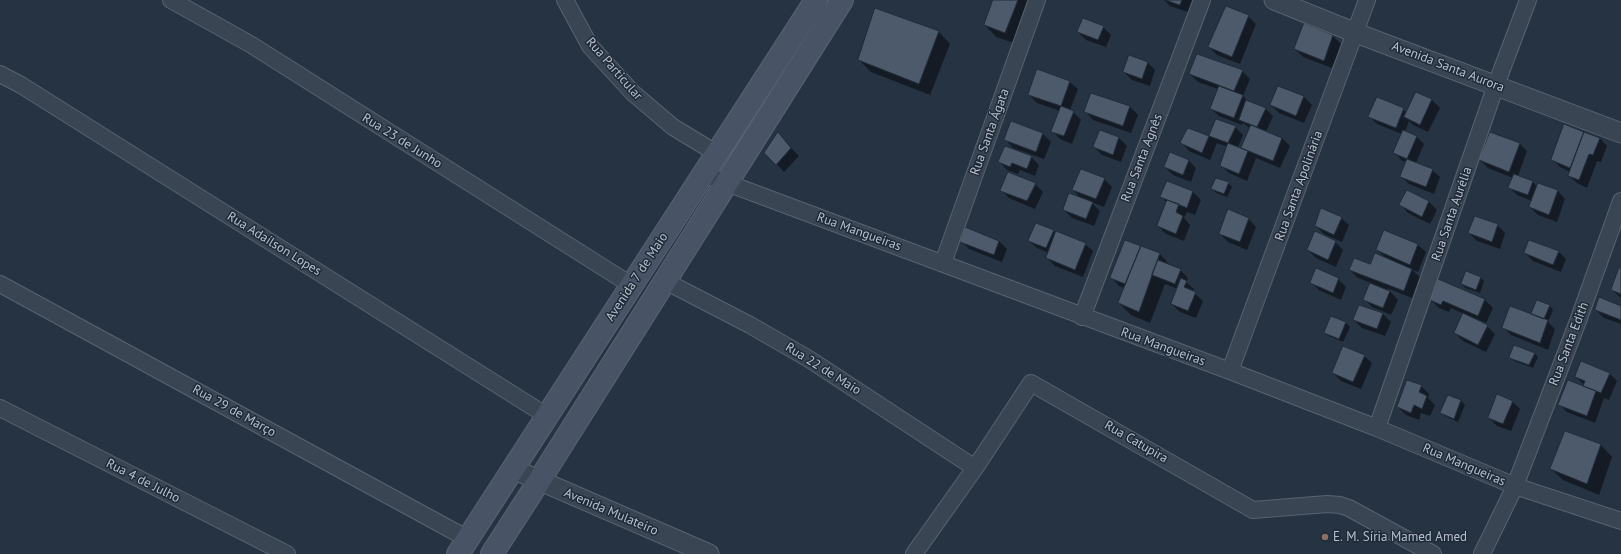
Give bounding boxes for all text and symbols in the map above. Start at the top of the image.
street label: Rua Particular [583,34,645,104]
street label: Avenida Santa Aurora [1390,38,1506,96]
street label: Rua Santa Ágata [967,87,1013,177]
street label: Rua 23 de Junho [359,110,445,172]
street label: Rua Santa Agnês [1118,112,1166,204]
street label: Rua Santa Apolinária [1272,129,1326,243]
street label: Rua Santa Aurélia [1429,165,1475,263]
street label: Rua Adaílson Lopes [224,209,324,279]
street label: Rua Mangueiras [815,209,903,255]
street label: Avenida 7 de Maio [603,230,671,324]
street label: Rua Santa Edith [1546,300,1592,388]
street label: Rua Mangueiras [1119,324,1207,370]
street label: Rua 22 de Maio [782,339,864,399]
street label: Rua 29 de Março [190,382,278,440]
street label: Rua Catupira [1101,418,1171,466]
street label: Rua Mangueiras [1420,440,1508,490]
street label: Rua 4 de Julho [103,456,183,506]
street label: Avenida Mulateiro [562,485,660,539]
place label: E. M. Síria Mamed Amed [1333,529,1467,545]
marker: E. M. Síria Mamed Amed [1320,532,1330,542]

